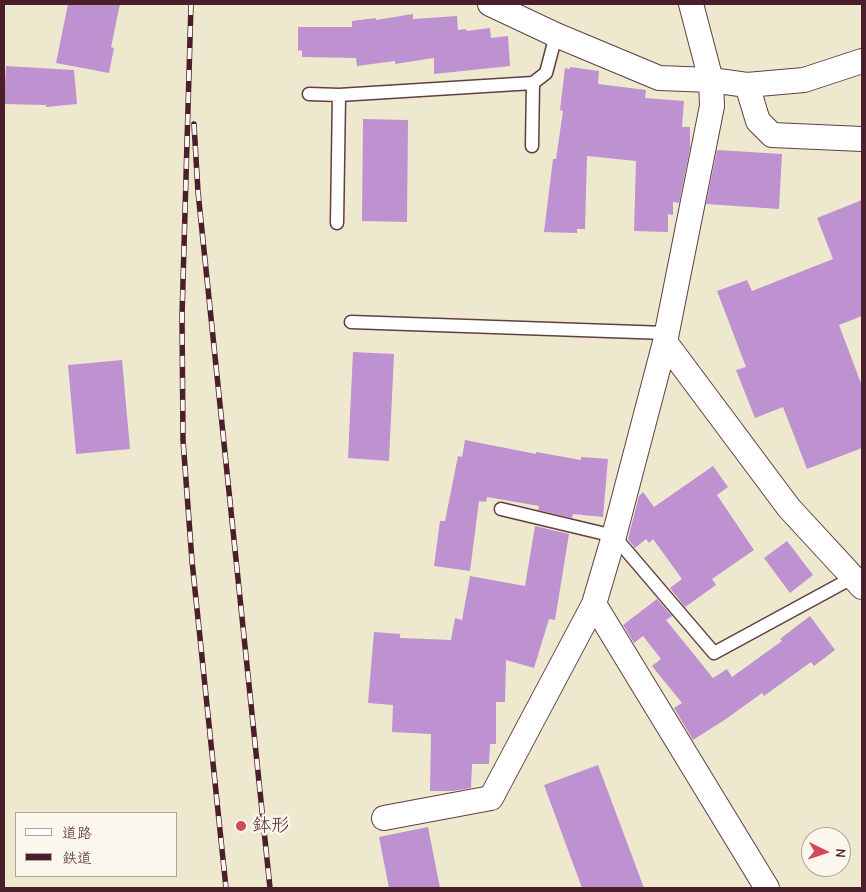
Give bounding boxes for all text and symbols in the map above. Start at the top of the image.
legend [15,812,178,877]
place label: 鉢形 [252,815,290,837]
marker: 鉢形 [234,819,248,833]
text: 道路 [62,824,92,842]
north arrow [801,827,851,877]
text: N [832,848,849,858]
text: 鉄道 [62,849,92,867]

